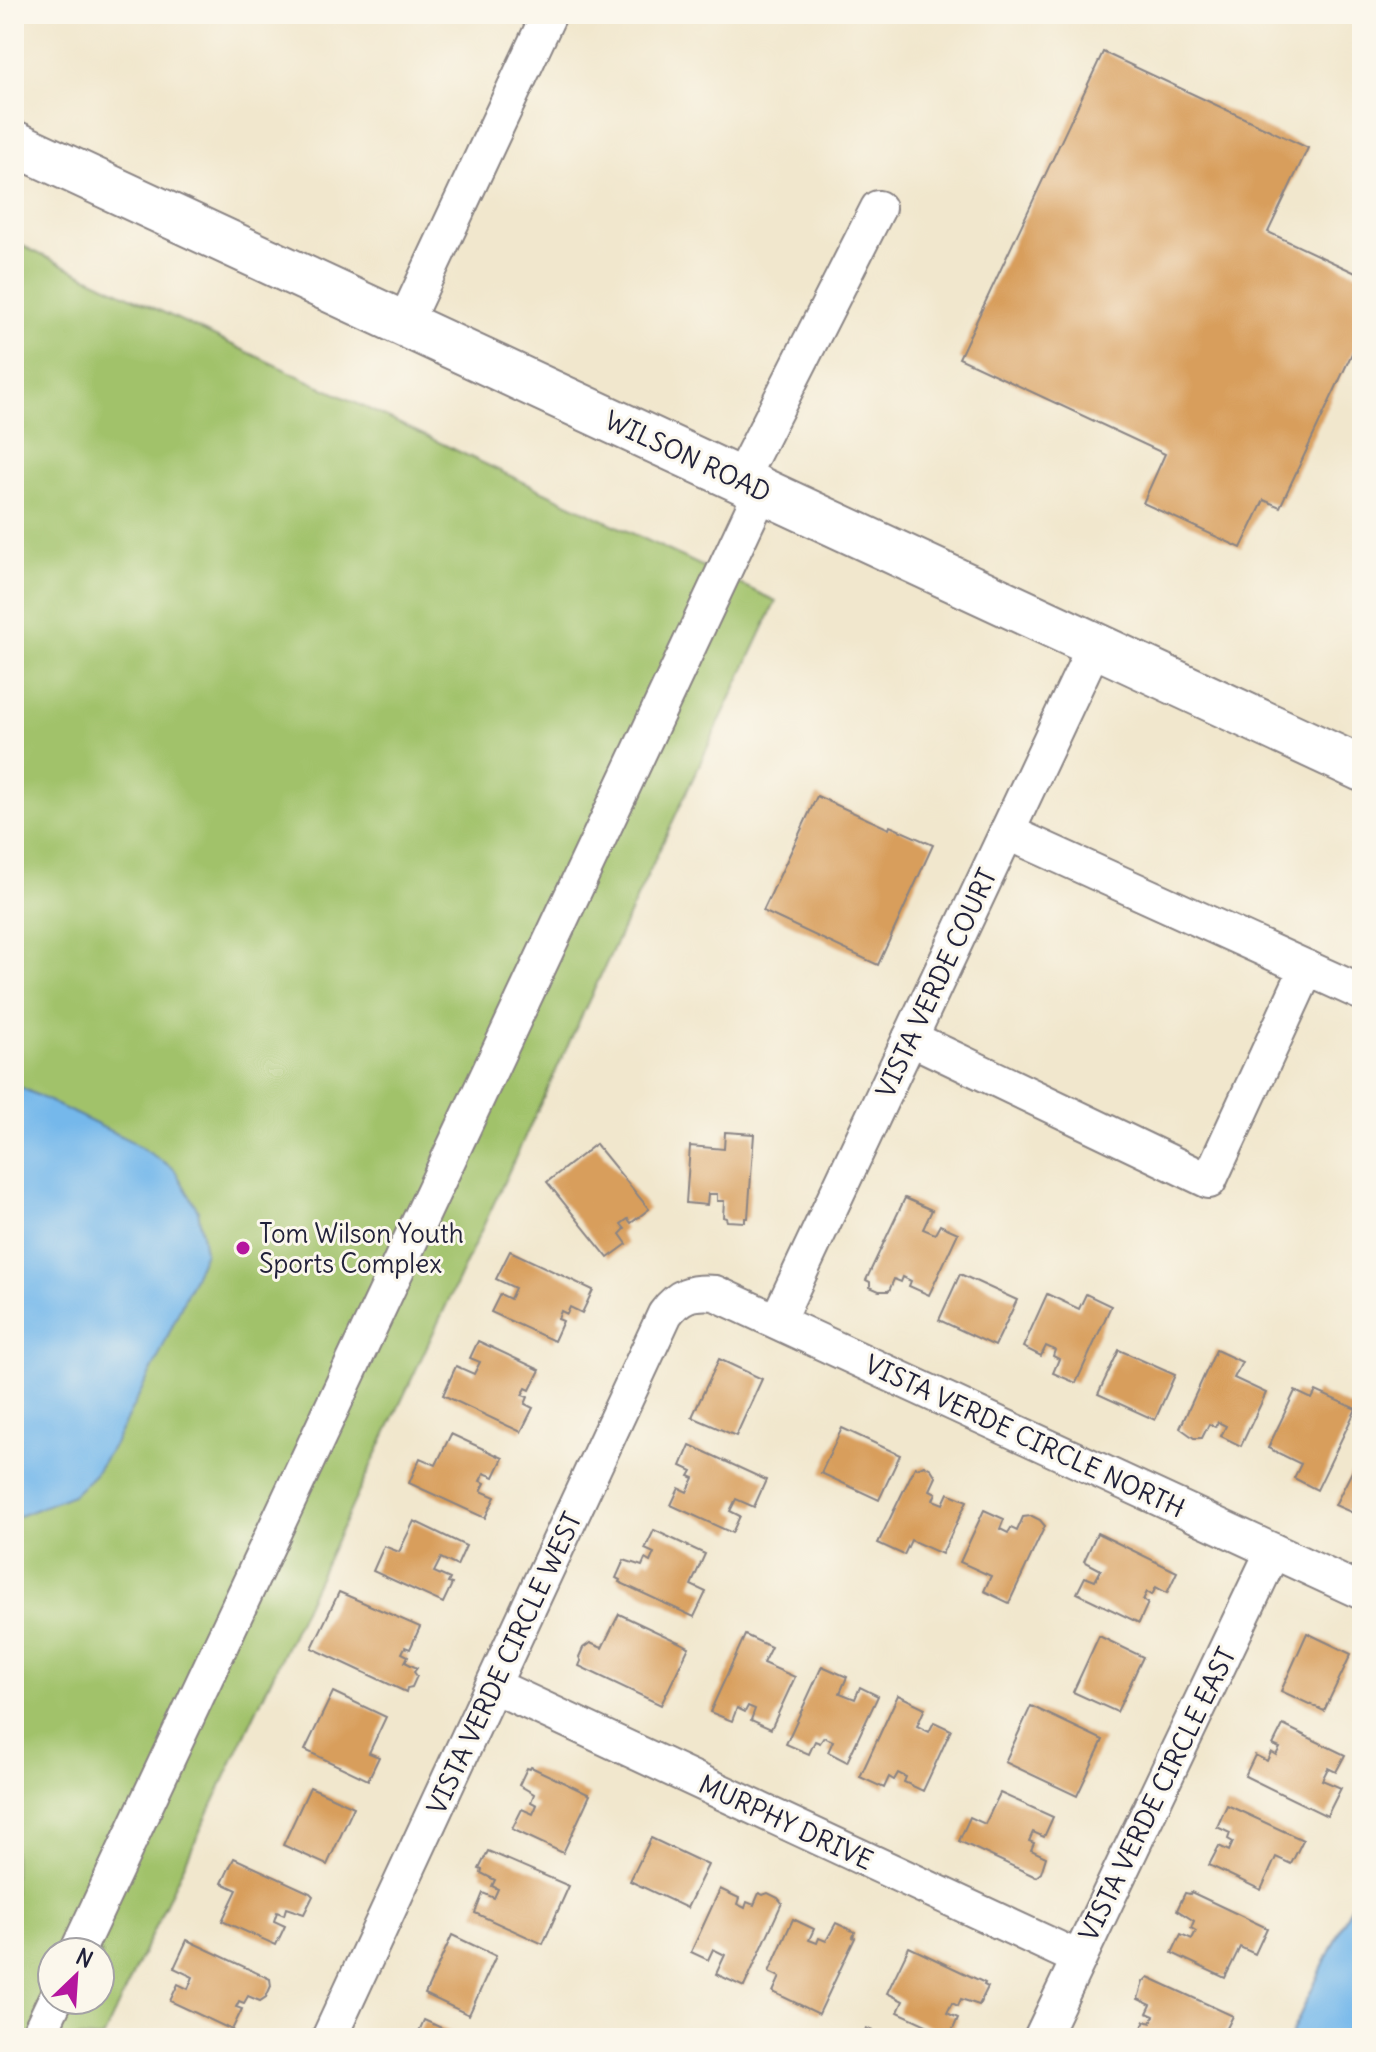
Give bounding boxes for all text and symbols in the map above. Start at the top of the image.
street label: WILSON ROAD [600,403,776,509]
street label: VISTA VERDE COURT [868,863,1004,1103]
place label: Tom Wilson Youth Sports Complex [259,1217,464,1280]
marker: Tom Wilson Youth Sports Complex [234,1239,252,1257]
street label: VISTA VERDE CIRCLE NORTH [860,1347,1190,1525]
street label: VISTA VERDE CIRCLE WEST [419,1507,589,1819]
street label: VISTA VERDE CIRCLE EAST [1071,1642,1243,1946]
street label: MURPHY DRIVE [694,1767,878,1877]
north arrow [36,1936,116,2016]
text: N [72,1942,97,1974]

